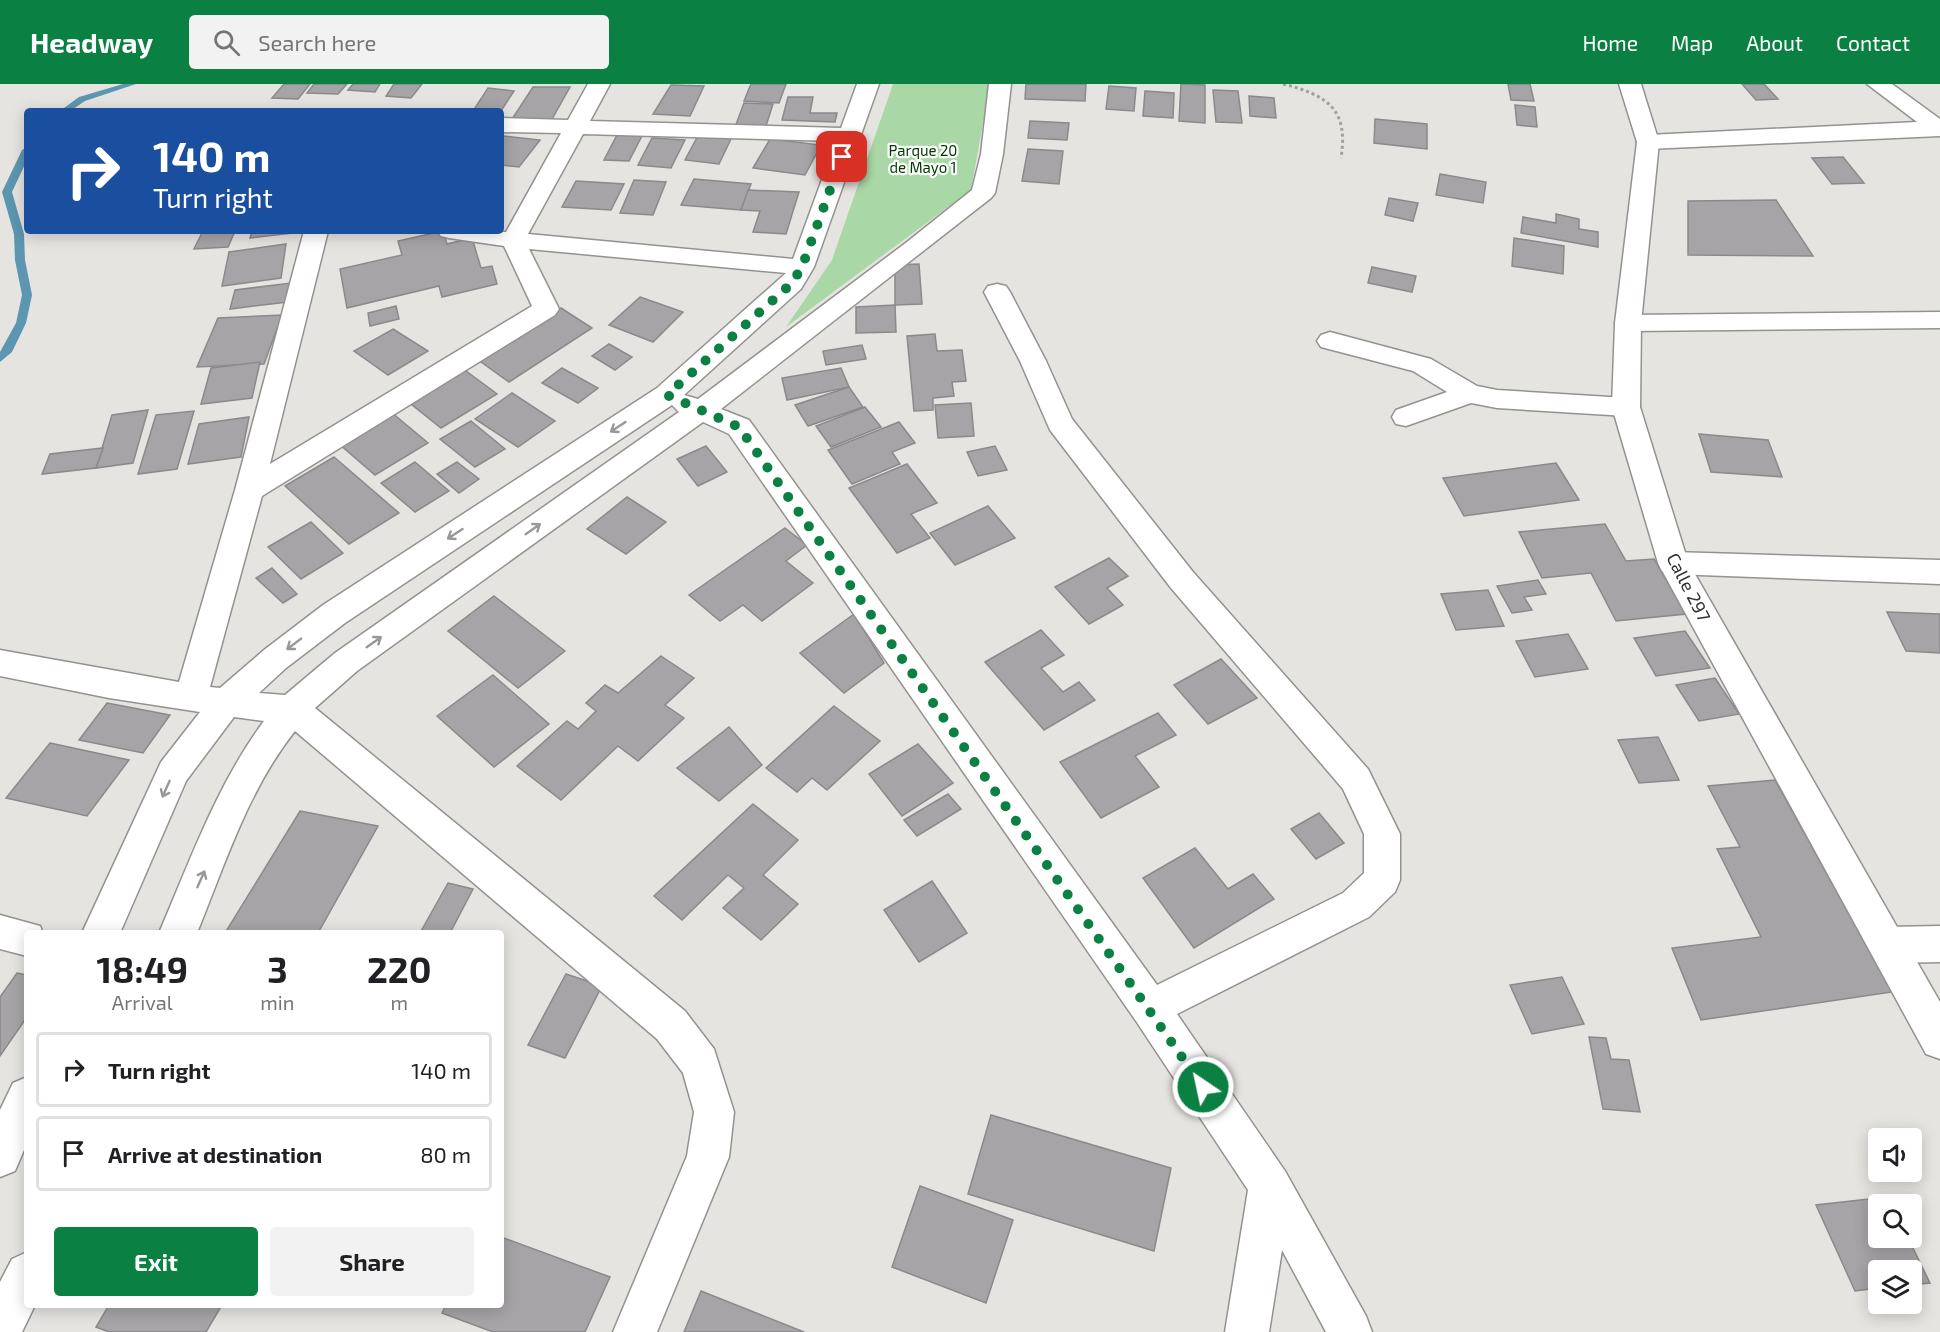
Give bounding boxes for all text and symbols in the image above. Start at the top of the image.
search box [189,15,609,69]
text: Headway [30,25,153,59]
icon: search [210,26,243,59]
text: Search here [258,29,376,55]
text: Home [1582,30,1638,55]
text: Map [1671,30,1713,55]
text: About [1746,30,1803,55]
text: Contact [1836,30,1910,55]
text: 140 m [153,130,270,180]
pin [816,131,867,182]
icon: right [54,132,132,210]
icon: arrive [825,140,858,173]
park label: Parque 20 de Mayo 1 [889,141,957,176]
text: Turn right [153,181,273,213]
one-way arrow [610,422,627,434]
one-way arrow [525,523,541,535]
one-way arrow [447,528,464,541]
street label: Calle 297 [1662,549,1716,625]
one-way arrow [365,636,382,648]
one-way arrow [287,638,303,651]
one-way arrow [160,779,171,797]
one-way arrow [196,871,207,889]
text: 18:49 [96,947,188,990]
text: 3 [267,947,288,990]
text: 220 [367,947,431,990]
text: Arrival [112,990,173,1014]
text: min [260,990,294,1014]
text: m [390,990,408,1014]
icon: right [57,1053,90,1086]
position arrow [1171,1055,1235,1119]
text: Turn right [108,1057,210,1083]
text: 140 m [411,1057,471,1083]
map controls [1868,1128,1922,1314]
button: sound [1868,1128,1922,1182]
icon: arrive [57,1137,90,1170]
text: Arrive at destination [108,1141,322,1167]
text: 80 m [420,1141,471,1167]
button: search [1868,1194,1922,1248]
button: Exit [54,1227,258,1296]
button: Share [270,1227,474,1296]
button: layers [1868,1260,1922,1314]

